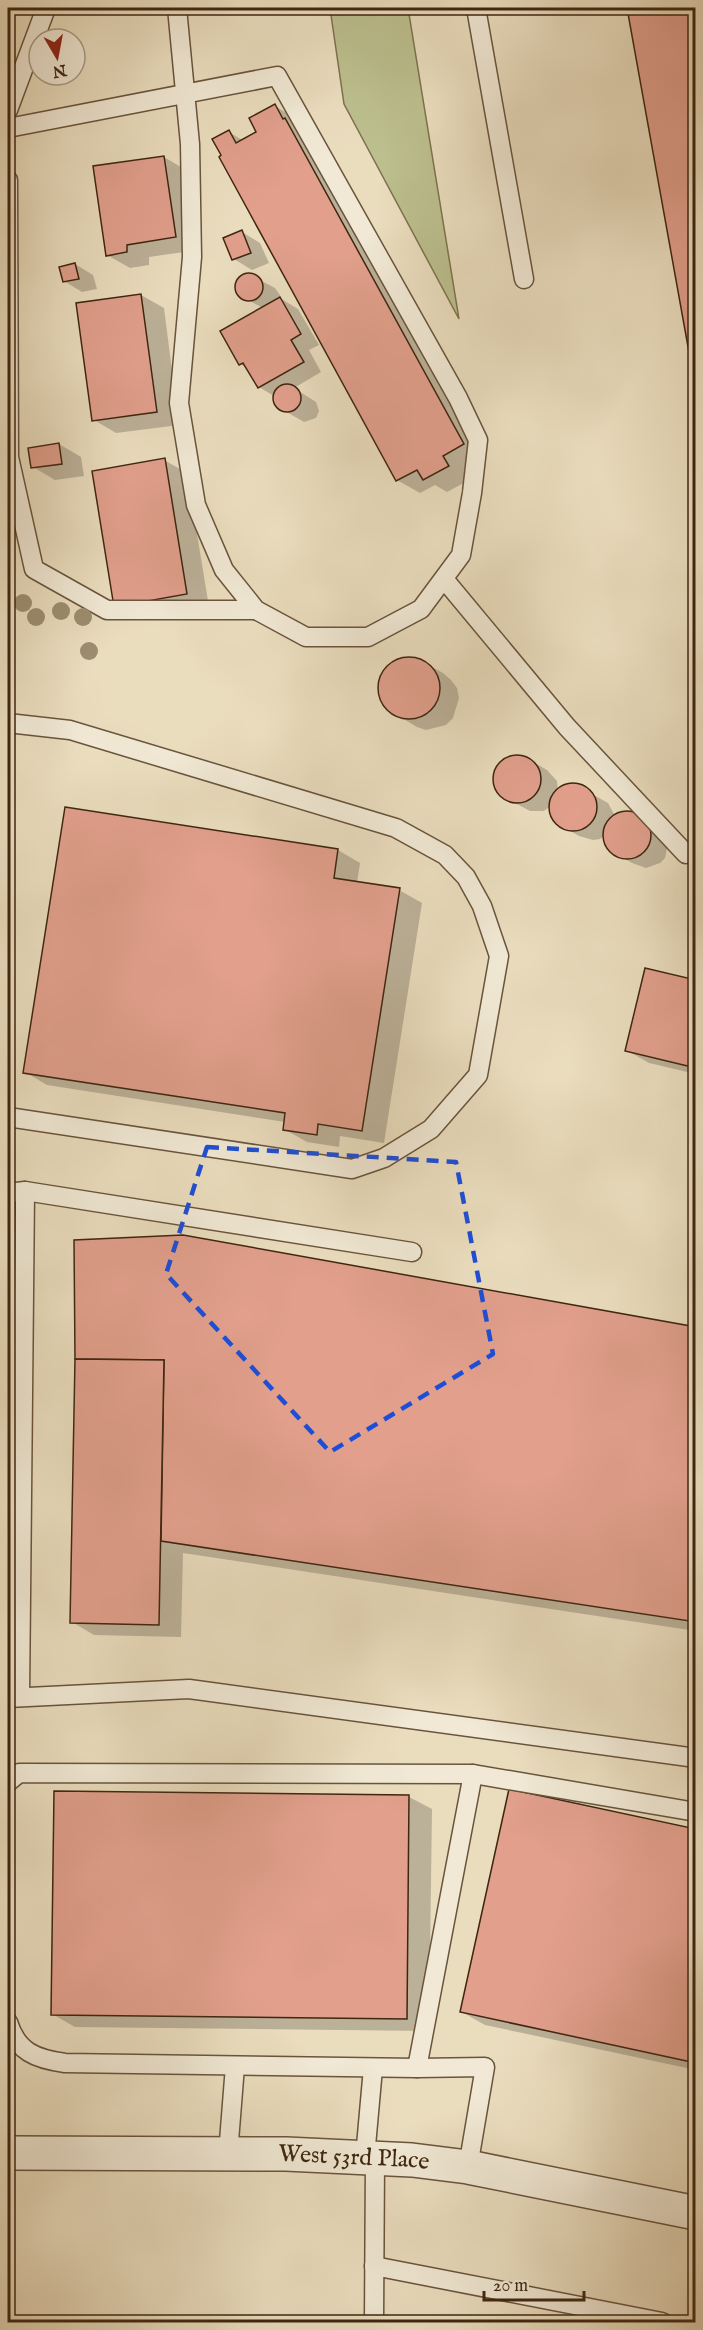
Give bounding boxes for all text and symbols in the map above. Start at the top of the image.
north arrow [27,27,87,87]
text: N [51,59,69,81]
street label: West 53rd Place [278,2138,431,2178]
scale bar [484,2264,584,2302]
text: 20 m [493,2275,528,2298]

